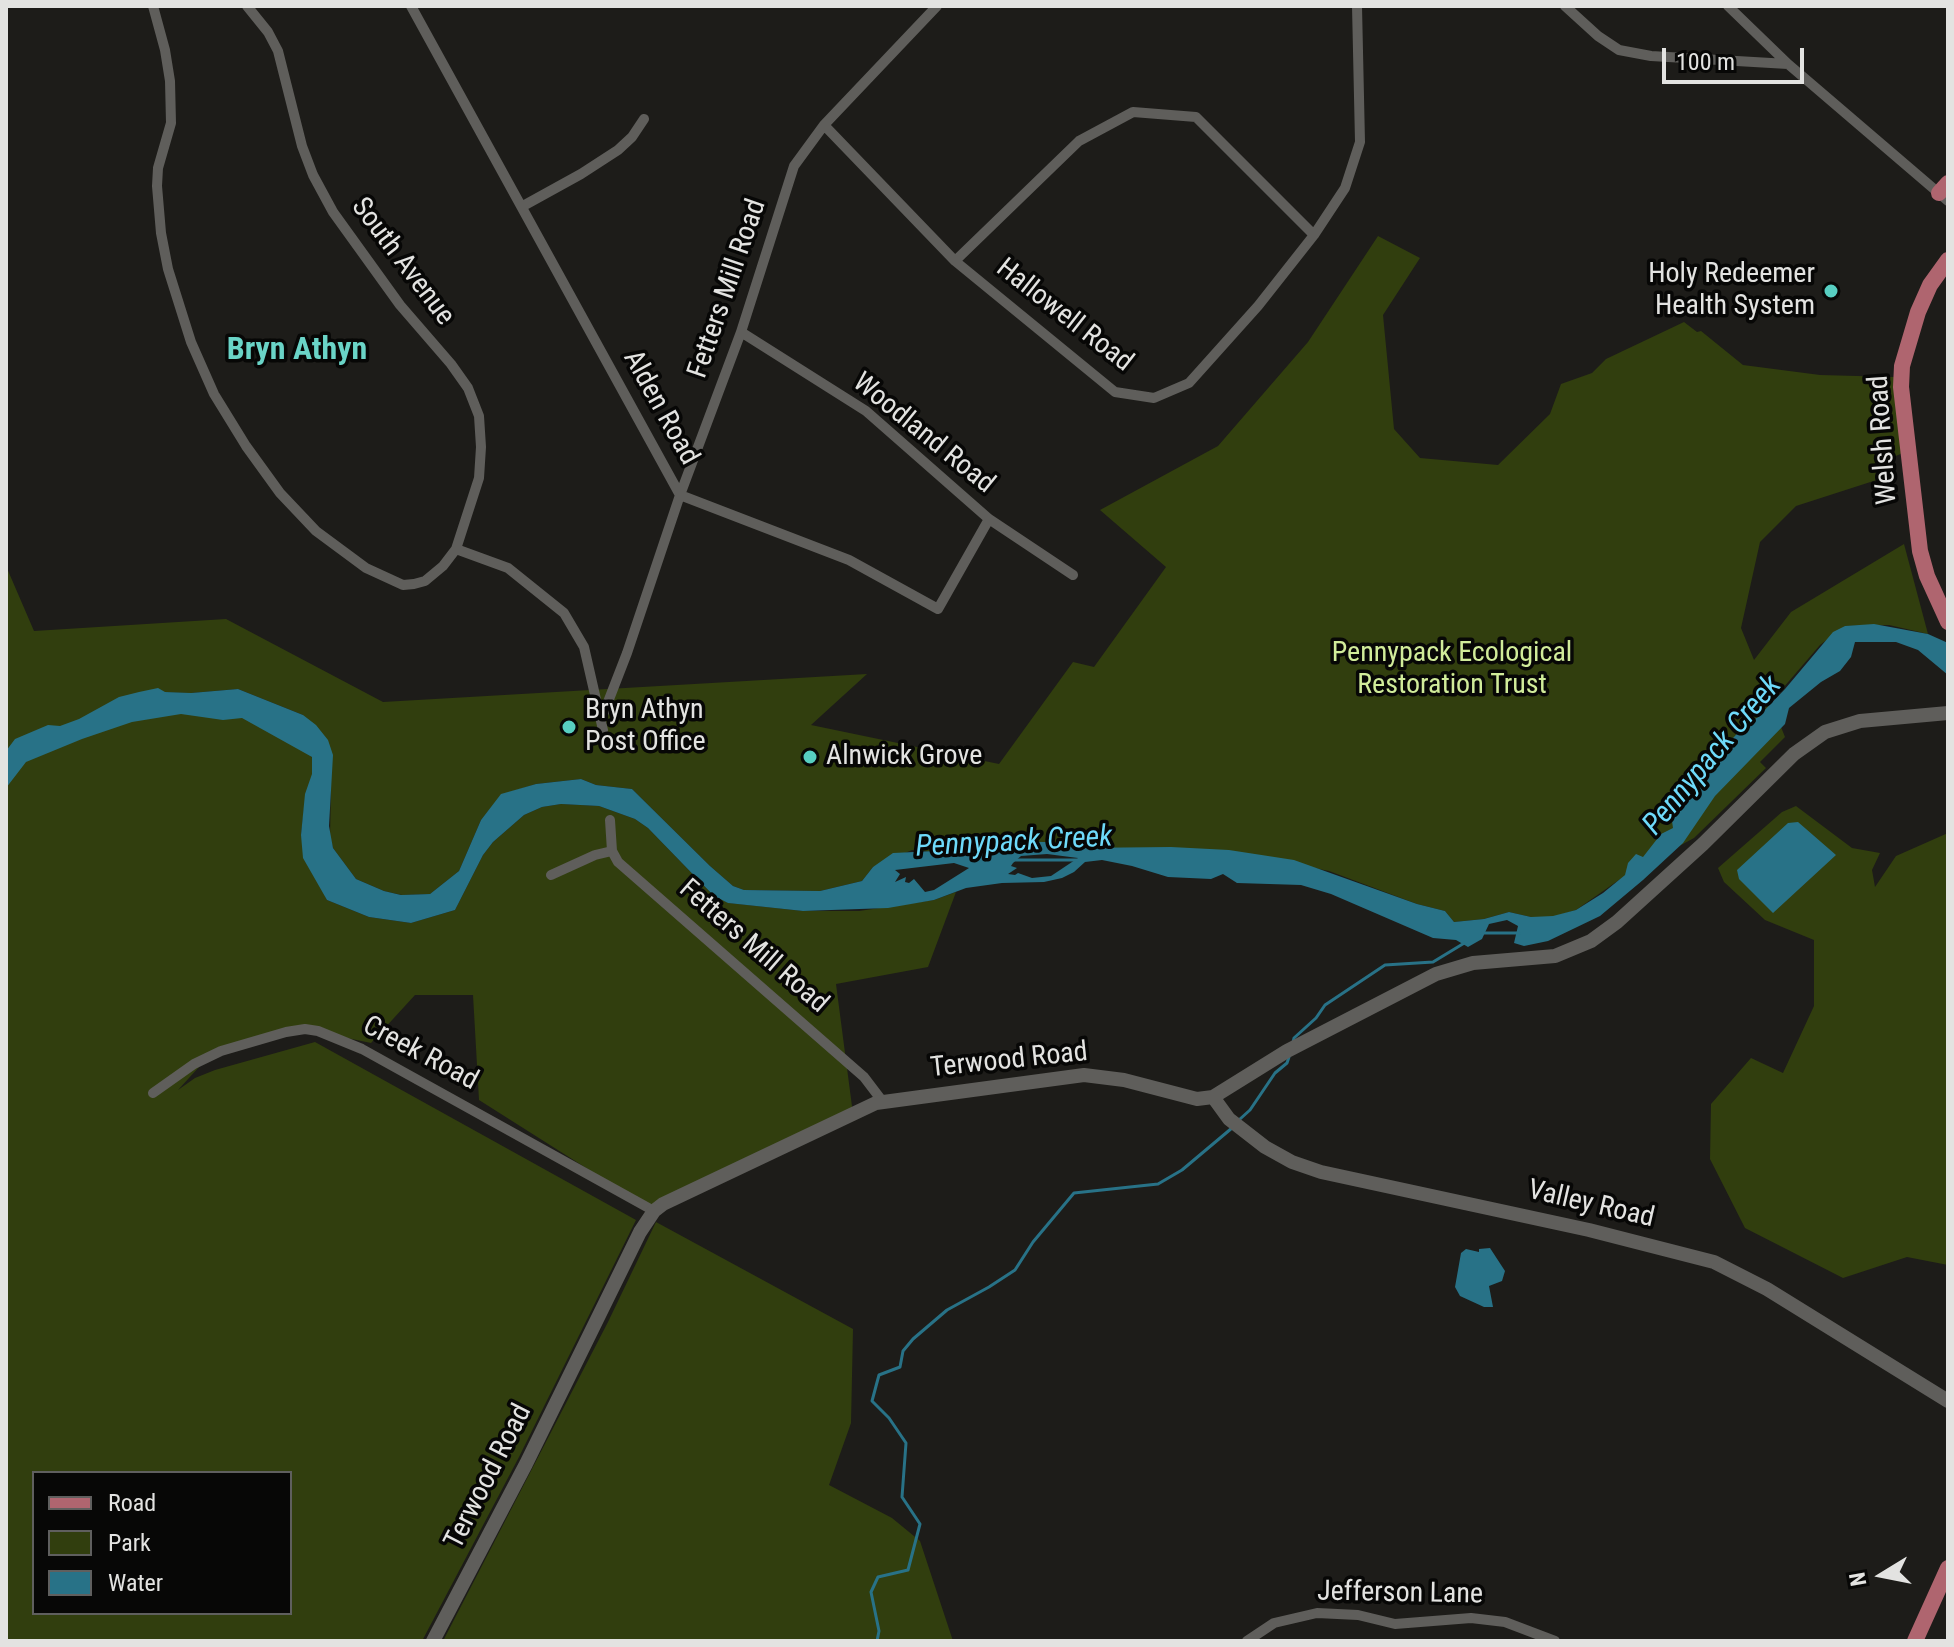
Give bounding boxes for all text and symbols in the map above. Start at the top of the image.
scale bar [1666,32,1808,82]
text: 100 m [1676,48,1735,76]
street label: South Avenue [343,192,461,332]
street label: Fetters Mill Road [682,195,774,383]
street label: Hallowell Road [989,252,1139,380]
place label: Holy Redeemer Health System [1648,258,1815,324]
marker: Holy Redeemer Health System [1822,282,1840,300]
district label: Bryn Athyn [227,332,367,370]
street label: Alden Road [615,345,705,471]
street label: Woodland Road [845,367,1001,501]
street label: Welsh Road [1863,374,1905,506]
park label: Pennypack Ecological Restoration Trust [1332,637,1572,703]
water label: Pennypack Creek [1636,669,1790,843]
place label: Bryn Athyn Post Office [585,694,706,760]
marker: Bryn Athyn Post Office [560,718,578,736]
place label: Alnwick Grove [826,740,982,774]
marker: Alnwick Grove [801,748,819,766]
water label: Pennypack Creek [915,820,1113,866]
street label: Fetters Mill Road [671,873,835,1021]
street label: Creek Road [357,1010,483,1098]
street label: Terwood Road [929,1036,1089,1086]
street label: Valley Road [1525,1174,1657,1236]
street label: Terwood Road [438,1399,540,1555]
legend [32,1471,292,1615]
text: Road [108,1489,156,1517]
text: Park [108,1529,151,1557]
north arrow [1842,1535,1922,1615]
text: Water [108,1569,163,1597]
text: N [1844,1570,1871,1588]
street label: Jefferson Lane [1317,1576,1483,1612]

